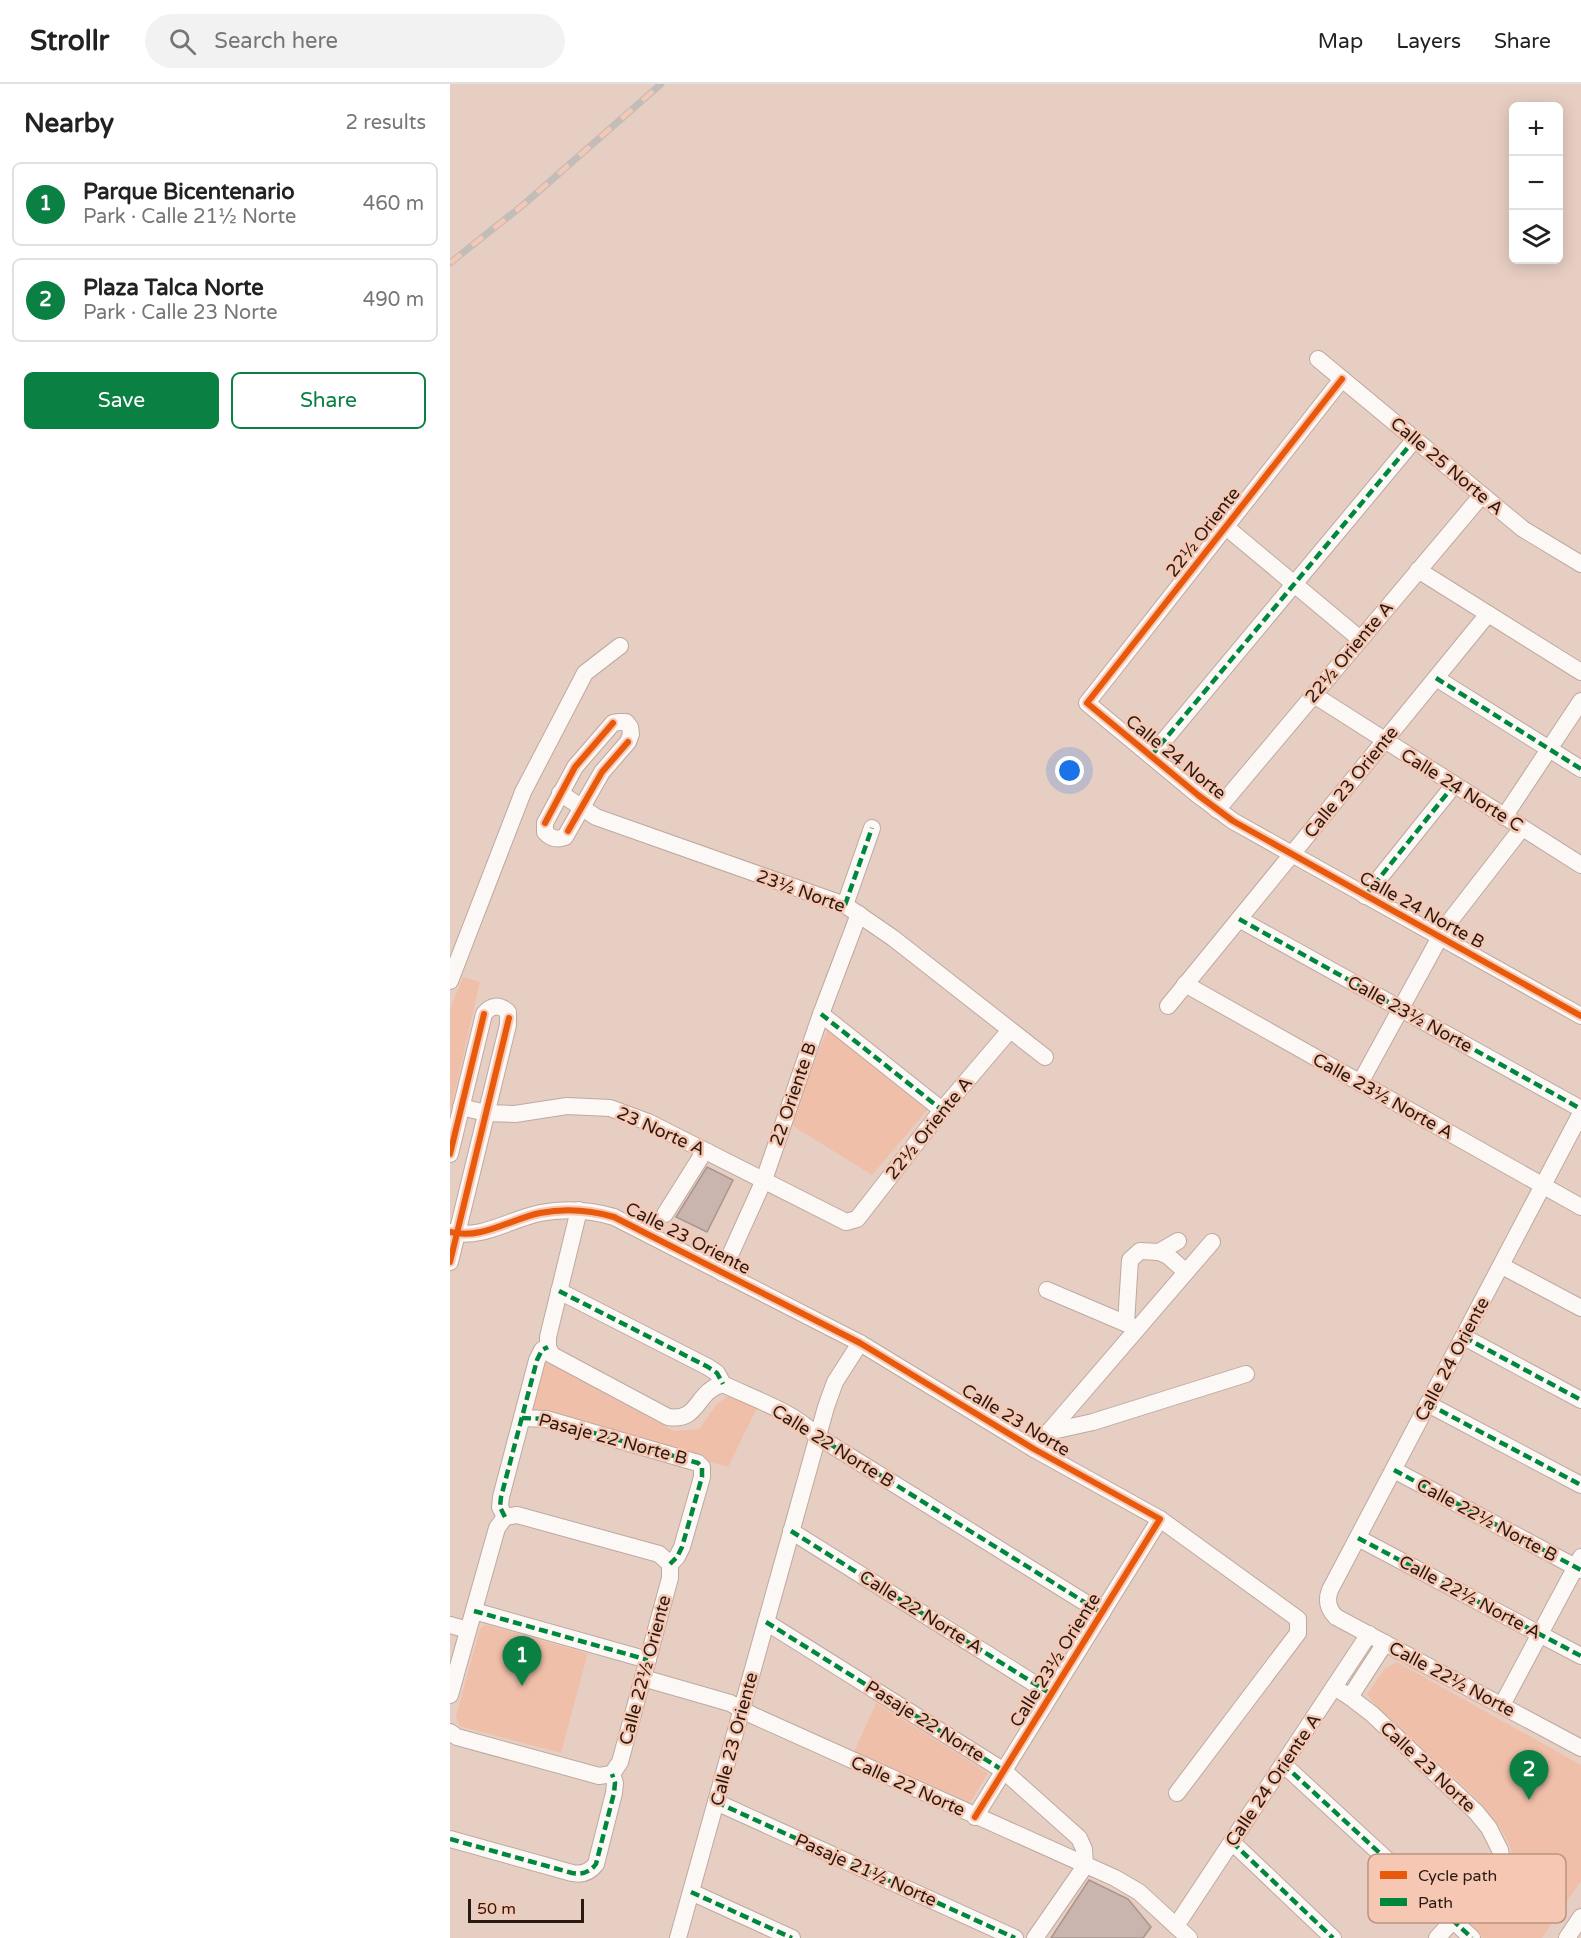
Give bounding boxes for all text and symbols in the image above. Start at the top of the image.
search box [145,14,565,68]
text: Strollr [30,24,109,58]
icon: search [166,25,199,58]
text: Search here [214,28,338,54]
text: Map [1318,29,1363,54]
text: Layers [1396,29,1461,54]
text: Share [1494,29,1551,54]
map controls [1509,102,1563,264]
button: + [1509,102,1563,156]
text: Nearby [24,108,114,139]
text: 2 results [346,111,426,135]
button: − [1509,156,1563,210]
text: Parque Bicentenario [83,179,295,205]
text: 1 [39,192,52,216]
text: 460 m [363,192,424,216]
text: Park · Calle 21½ Norte [83,205,296,229]
button: layers [1509,210,1563,264]
text: Plaza Talca Norte [83,275,264,301]
text: 2 [39,288,52,312]
text: 490 m [363,288,424,312]
text: Park · Calle 23 Norte [83,301,278,325]
button: Save [24,372,219,429]
button: Share [231,372,426,429]
street label: Calle 25 Norte A [1386,412,1508,520]
street label: 22½ Oriente [1161,483,1245,581]
street label: 22½ Oriente A [1300,597,1398,707]
street label: Calle 24 Norte [1121,710,1231,804]
street label: Calle 23 Oriente [1299,722,1403,842]
street label: Calle 24 Norte C [1397,744,1527,836]
your location [1055,756,1084,785]
street label: 23½ Norte [754,865,848,917]
street label: Calle 24 Norte B [1355,866,1489,954]
street label: Calle 23½ Norte [1344,971,1476,1057]
street label: 22 Oriente B [765,1039,821,1149]
street label: Calle 23½ Norte A [1309,1048,1457,1144]
street label: 22½ Oriente A [881,1072,977,1184]
street label: 23 Norte A [613,1102,709,1160]
street label: Calle 23 Oriente [622,1197,754,1279]
street label: Calle 24 Oriente [1410,1293,1494,1425]
street label: Calle 23 Norte [958,1379,1074,1461]
street label: Calle 22 Norte B [768,1400,898,1492]
street label: Pasaje 22 Norte B [536,1409,690,1469]
street label: Calle 22½ Norte B [1413,1474,1561,1566]
street label: Calle 22½ Norte A [1395,1550,1545,1644]
street label: Calle 22 Norte A [855,1565,987,1659]
street label: Calle 23½ Oriente [1005,1589,1105,1731]
street label: Calle 22½ Oriente [614,1593,676,1747]
pin: 1 [502,1636,542,1686]
street label: Calle 22½ Norte [1385,1637,1519,1721]
street label: Calle 23 Oriente [706,1670,762,1808]
street label: Pasaje 22 Norte [861,1676,989,1766]
street label: Calle 24 Oriente A [1220,1709,1326,1851]
street label: Calle 23 Norte [1376,1717,1480,1817]
pin: 2 [1510,1750,1548,1800]
street label: Calle 22 Norte [847,1751,969,1821]
street label: Pasaje 21½ Norte [792,1829,940,1911]
legend [1368,1854,1566,1923]
text: Cycle path [1418,1866,1497,1886]
text: Path [1418,1893,1453,1913]
scale bar [468,1896,584,1924]
text: 50 m [477,1899,516,1919]

